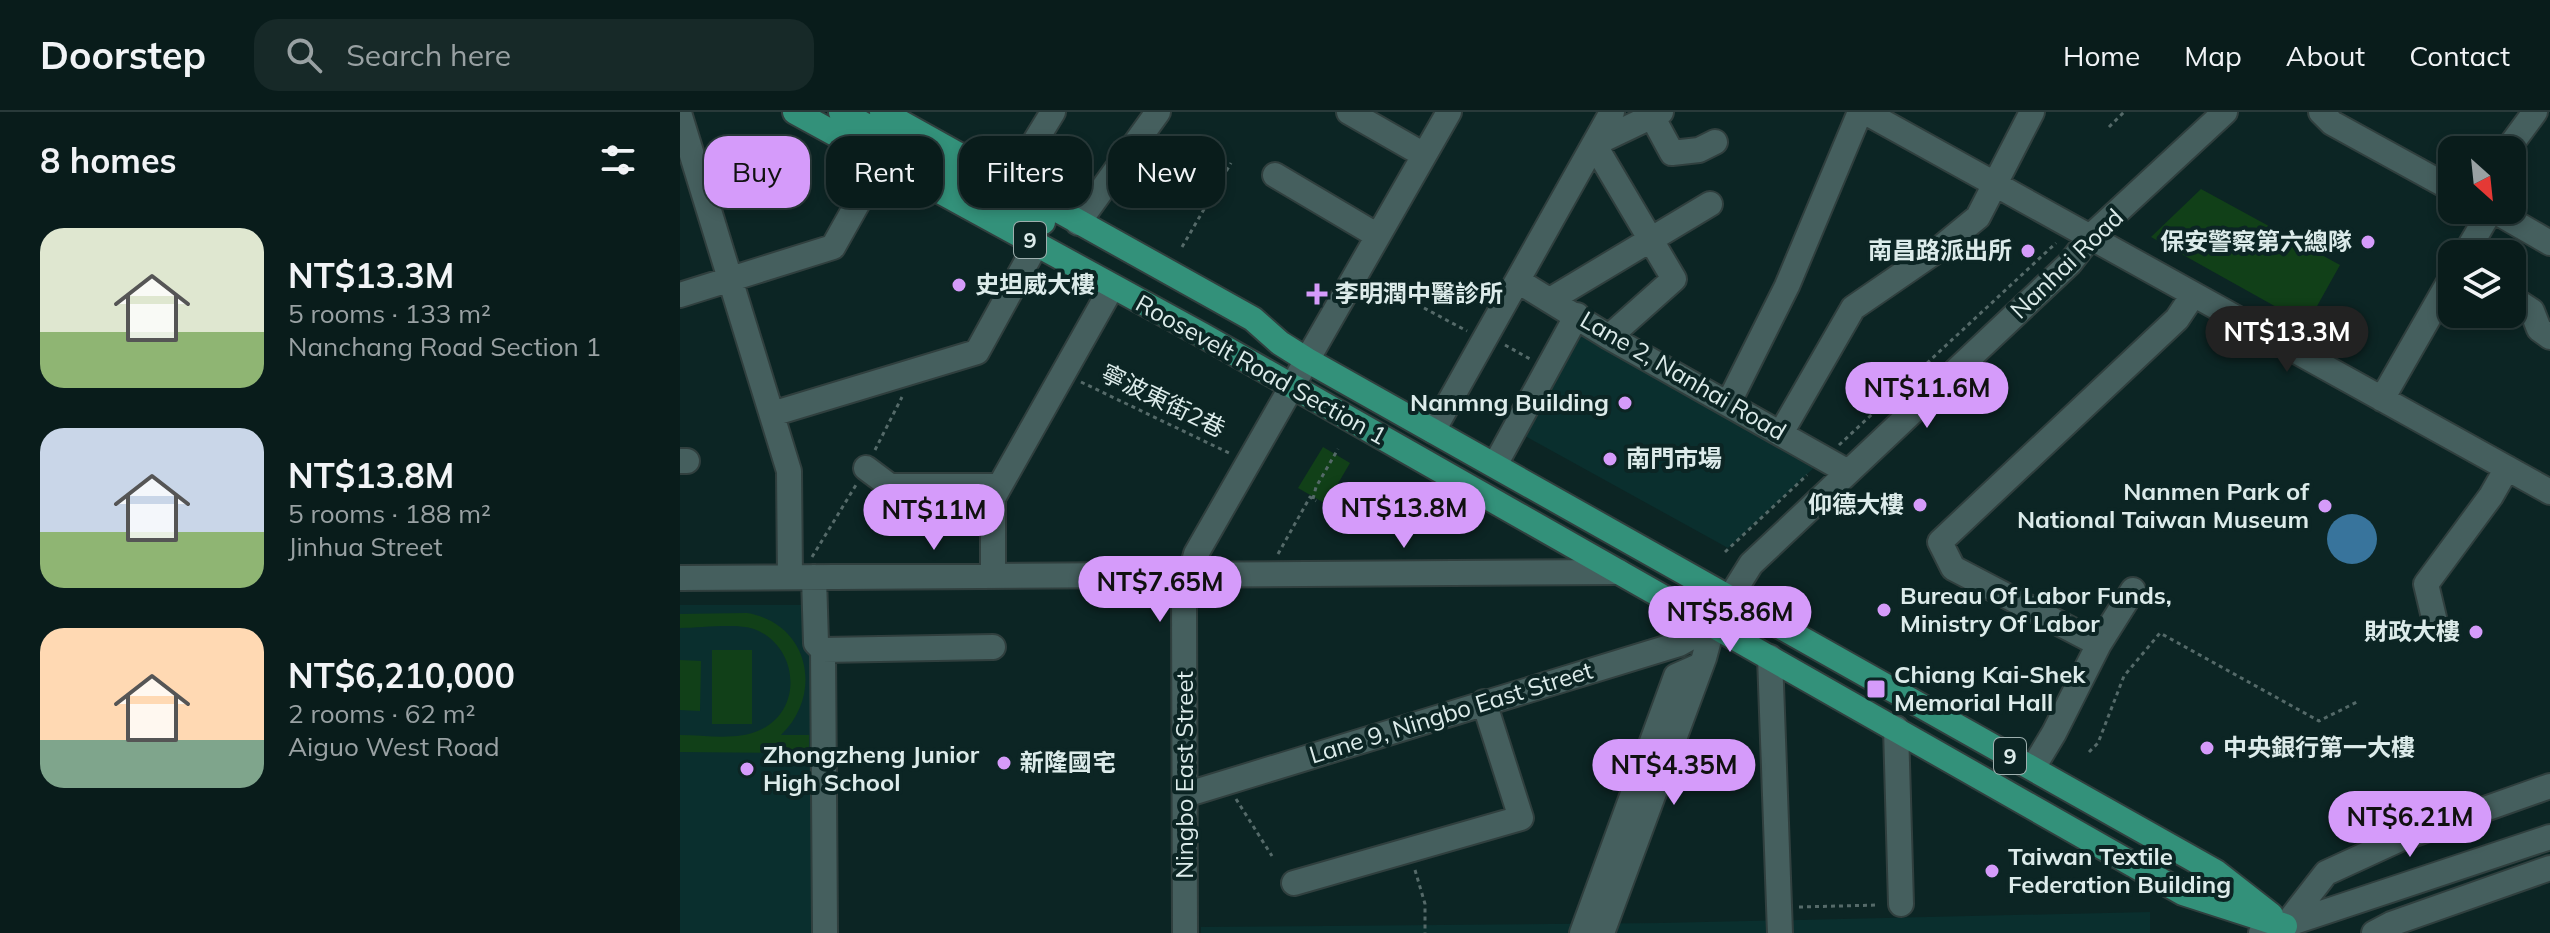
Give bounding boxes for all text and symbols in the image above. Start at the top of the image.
search box [254,19,814,91]
text: Doorstep [40,31,206,79]
icon: search [282,33,326,77]
text: Search here [346,36,511,74]
text: Home [2063,38,2140,73]
text: Map [2184,38,2242,73]
text: About [2286,38,2365,73]
text: Contact [2409,38,2510,73]
chip: Buy [704,136,810,208]
chip: Rent [826,136,943,208]
chip: Filters [959,136,1092,208]
chip: New [1108,136,1225,208]
north arrow [2438,136,2526,224]
map controls [2438,136,2526,328]
icon: filters [596,138,640,182]
text: 8 homes [40,139,177,182]
street label: Nanhai Road [2003,202,2129,325]
road number: 9 [1014,222,1046,258]
place label: 保安警察第六總隊 [2160,226,2352,256]
marker: 保安警察第六總隊 [2359,233,2377,251]
place label: 南昌路派出所 [1868,235,2012,265]
button: layers [2438,240,2526,328]
marker: 南昌路派出所 [2019,242,2037,260]
text: NT$13.3M [288,254,454,297]
icon: home [104,260,200,356]
place label: 史坦威大樓 [975,269,1095,299]
marker: 史坦威大樓 [950,276,968,294]
place label: 李明潤中醫診所 [1335,278,1503,308]
marker: 李明潤中醫診所 [1306,283,1328,305]
street label: Roosevelt Road Section 1 [1131,288,1392,451]
text: 5 rooms · 133 m² [288,297,491,330]
street label: Lane 2, Nanhai Road [1575,304,1792,446]
pin: NT$13.3M [2204,306,2370,374]
text: NT$13.3M [2223,315,2351,348]
text: Nanchang Road Section 1 [288,330,601,363]
street label: 寧波東街2巷 [1096,357,1230,443]
pin: NT$11.6M [1844,362,2010,430]
text: NT$11.6M [1863,371,1991,404]
place label: Nanmng Building [1410,387,1609,417]
marker: Nanmng Building [1616,394,1634,412]
place label: 南門市場 [1626,443,1722,473]
marker: 南門市場 [1601,450,1619,468]
text: NT$13.8M [288,454,454,497]
icon: home [104,460,200,556]
place label: Nanmen Park of National Taiwan Museum [2017,476,2310,534]
pin: NT$13.8M [1321,482,1487,550]
pin: NT$11M [869,484,999,552]
place label: 仰德大樓 [1808,489,1904,519]
text: NT$13.8M [1340,491,1468,524]
text: NT$11M [881,493,987,526]
marker: 仰德大樓 [1911,496,1929,514]
text: 5 rooms · 188 m² [288,497,491,530]
marker: Nanmen Park of National Taiwan Museum [2316,497,2334,515]
text: Jinhua Street [288,530,443,563]
pin: NT$7.65M [1077,556,1243,624]
text: NT$7.65M [1096,565,1224,598]
place label: Bureau Of Labor Funds, Ministry Of Labor [1900,580,2172,638]
pin: NT$5.86M [1647,586,1813,654]
text: NT$5.86M [1666,595,1794,628]
marker: Bureau Of Labor Funds, Ministry Of Labor [1875,601,1893,619]
place label: 財政大樓 [2364,616,2460,646]
marker: 財政大樓 [2467,623,2485,641]
text: NT$6,210,000 [288,654,515,697]
street label: Lane 9, Ningbo East Street [1305,655,1596,769]
place label: Chiang Kai-Shek Memorial Hall [1894,659,2086,717]
icon: home [104,660,200,756]
street label: Ningbo East Street [1169,671,1199,879]
marker: Chiang Kai-Shek Memorial Hall [1865,678,1887,700]
text: 2 rooms · 62 m² [288,697,475,730]
text: Aiguo West Road [288,730,500,763]
place label: 中央銀行第一大樓 [2223,732,2415,762]
road number: 9 [1994,738,2026,774]
place label: Zhongzheng Junior High School [763,739,980,797]
pin: NT$4.35M [1591,739,1757,807]
marker: 中央銀行第一大樓 [2198,739,2216,757]
place label: 新隆國宅 [1020,747,1116,777]
text: NT$4.35M [1610,748,1738,781]
marker: 新隆國宅 [995,754,1013,772]
marker: Zhongzheng Junior High School [738,760,756,778]
pin: NT$6.21M [2327,791,2493,859]
text: NT$6.21M [2346,800,2474,833]
place label: Taiwan Textile Federation Building [2008,841,2231,899]
marker: Taiwan Textile Federation Building [1983,862,2001,880]

